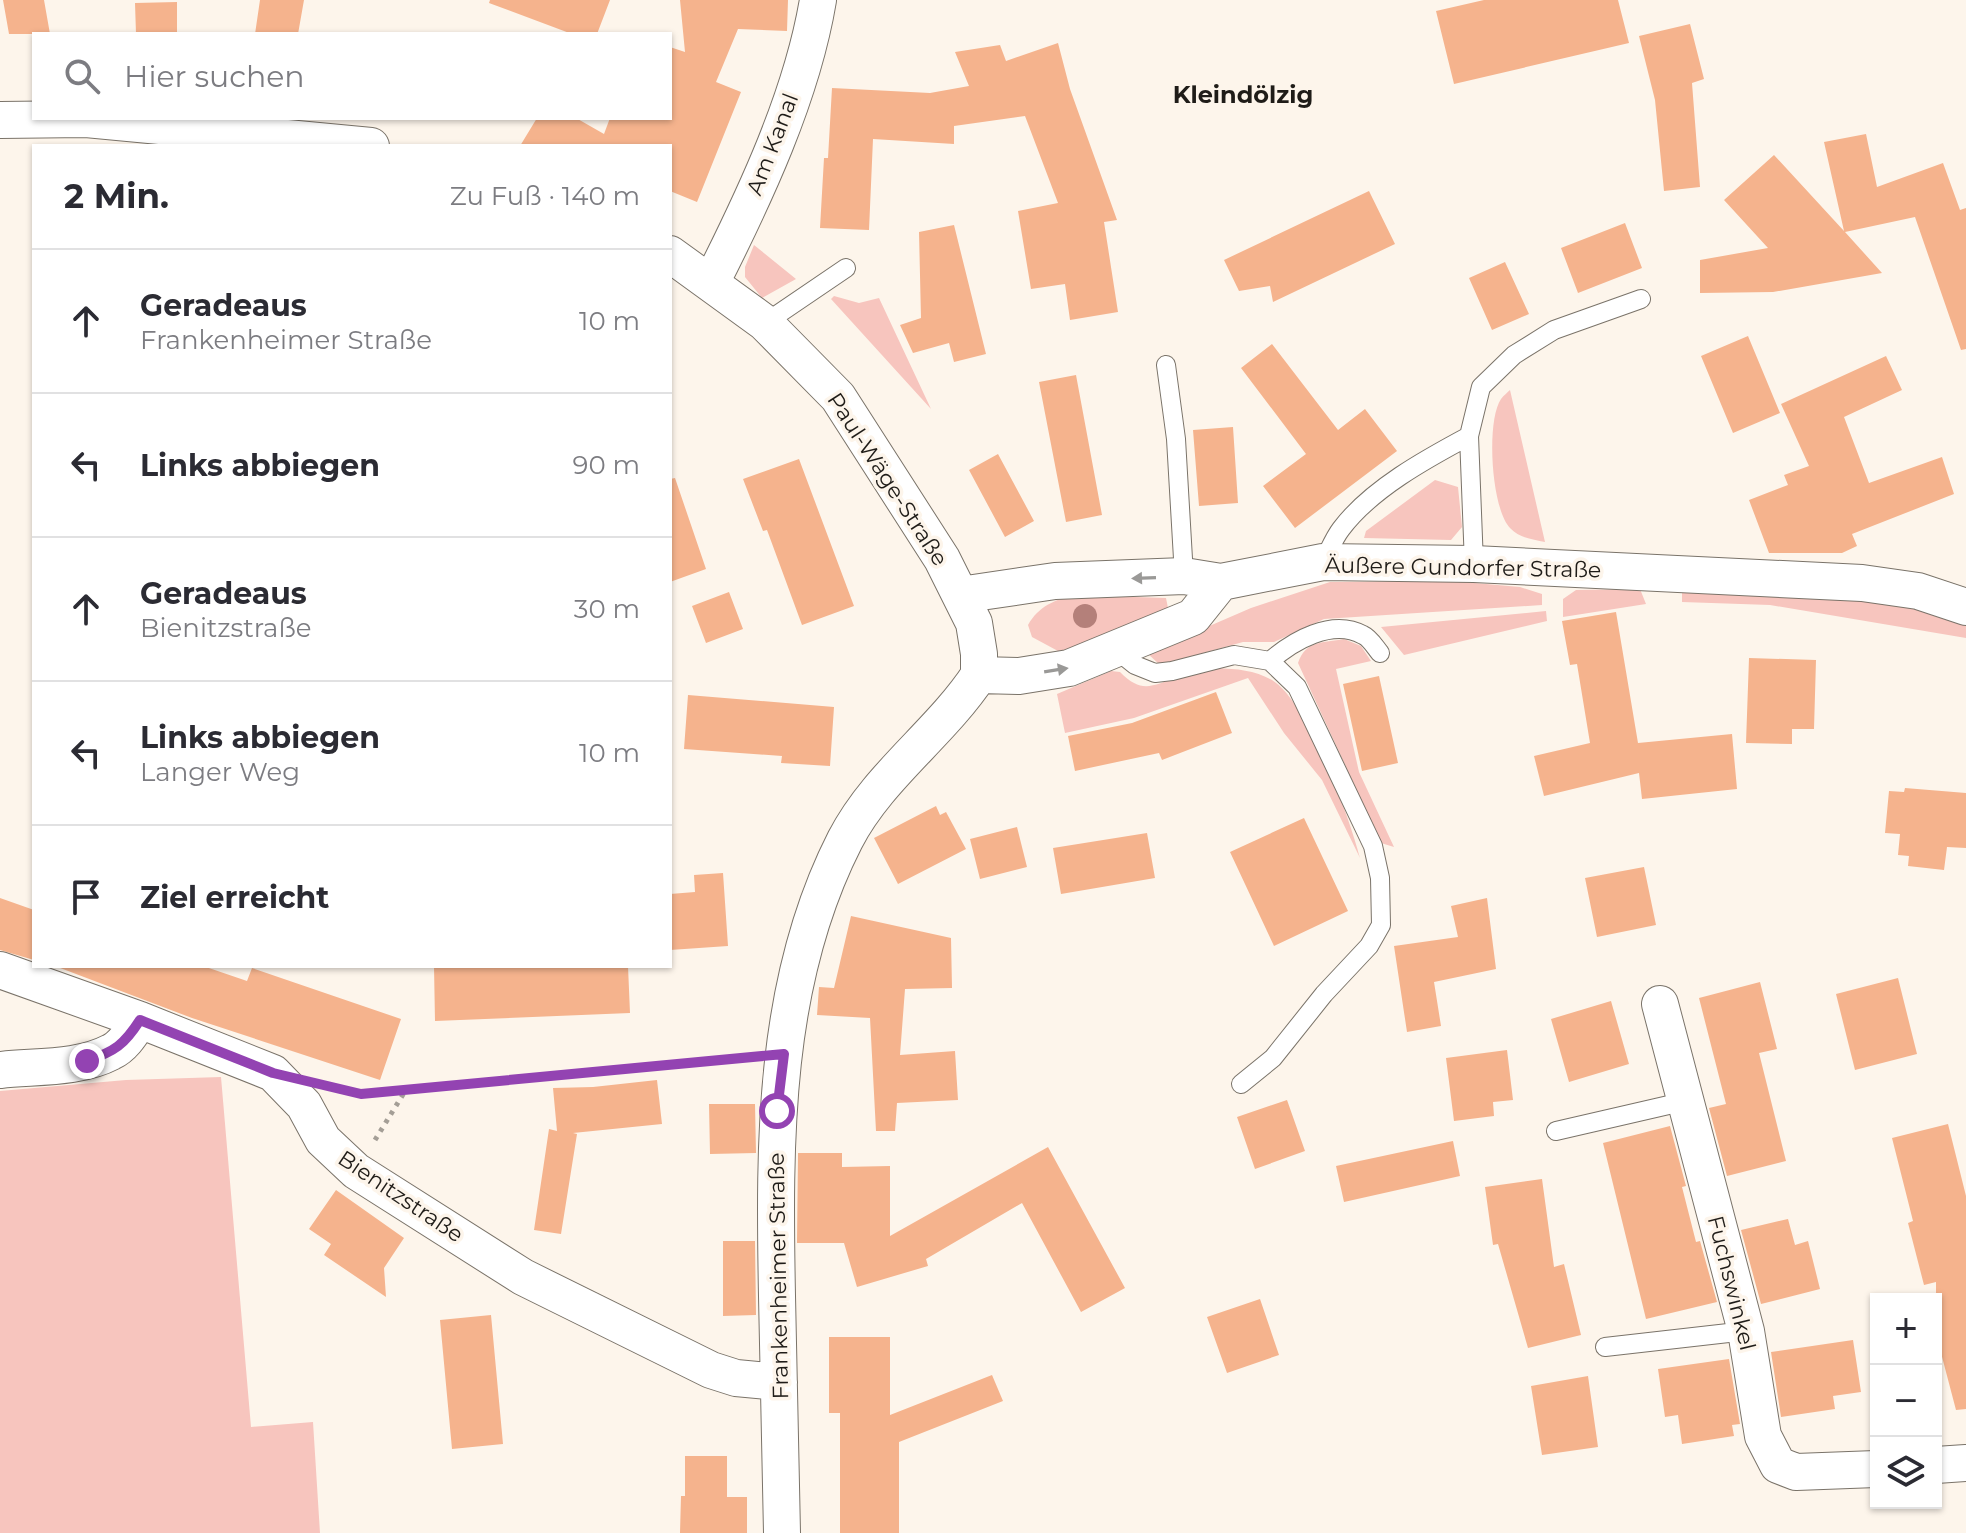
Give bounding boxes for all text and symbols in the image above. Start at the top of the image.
search box [32,32,672,120]
icon: search [60,54,104,98]
text: Hier suchen [124,58,305,95]
district label: Kleindölzig [1173,80,1313,109]
street label: Am Kanal [741,89,804,199]
text: 2 Min. [64,175,169,217]
text: Zu Fuß · 140 m [450,180,640,212]
text: Geradeaus [140,287,307,324]
icon: ahead [64,299,108,343]
text: 10 m [579,305,640,337]
text: Frankenheimer Straße [140,324,432,356]
street label: Paul-Wäge-Straße [821,388,954,571]
icon: left [64,443,108,487]
text: Links abbiegen [140,447,380,484]
text: 90 m [573,449,640,481]
street label: Äußere Gundorfer Straße [1324,552,1602,583]
one-way arrow [1131,571,1156,584]
text: Geradeaus [140,575,307,612]
icon: ahead [64,587,108,631]
text: 30 m [574,593,640,625]
text: Bienitzstraße [140,612,312,644]
one-way arrow [1044,663,1069,675]
text: Links abbiegen [140,719,380,756]
icon: left [64,731,108,775]
text: 10 m [579,737,640,769]
text: Langer Weg [140,756,300,788]
icon: arrive [64,875,108,919]
text: Ziel erreicht [140,879,329,916]
route end [69,1043,105,1079]
route start [759,1093,795,1129]
street label: Bienitzstraße [333,1145,468,1248]
street label: Frankenheimer Straße [763,1152,794,1400]
street label: Fuchswinkel [1702,1213,1761,1353]
map controls [1870,1293,1942,1509]
button: + [1870,1293,1942,1365]
button: − [1870,1365,1942,1437]
button: layers [1870,1437,1942,1509]

